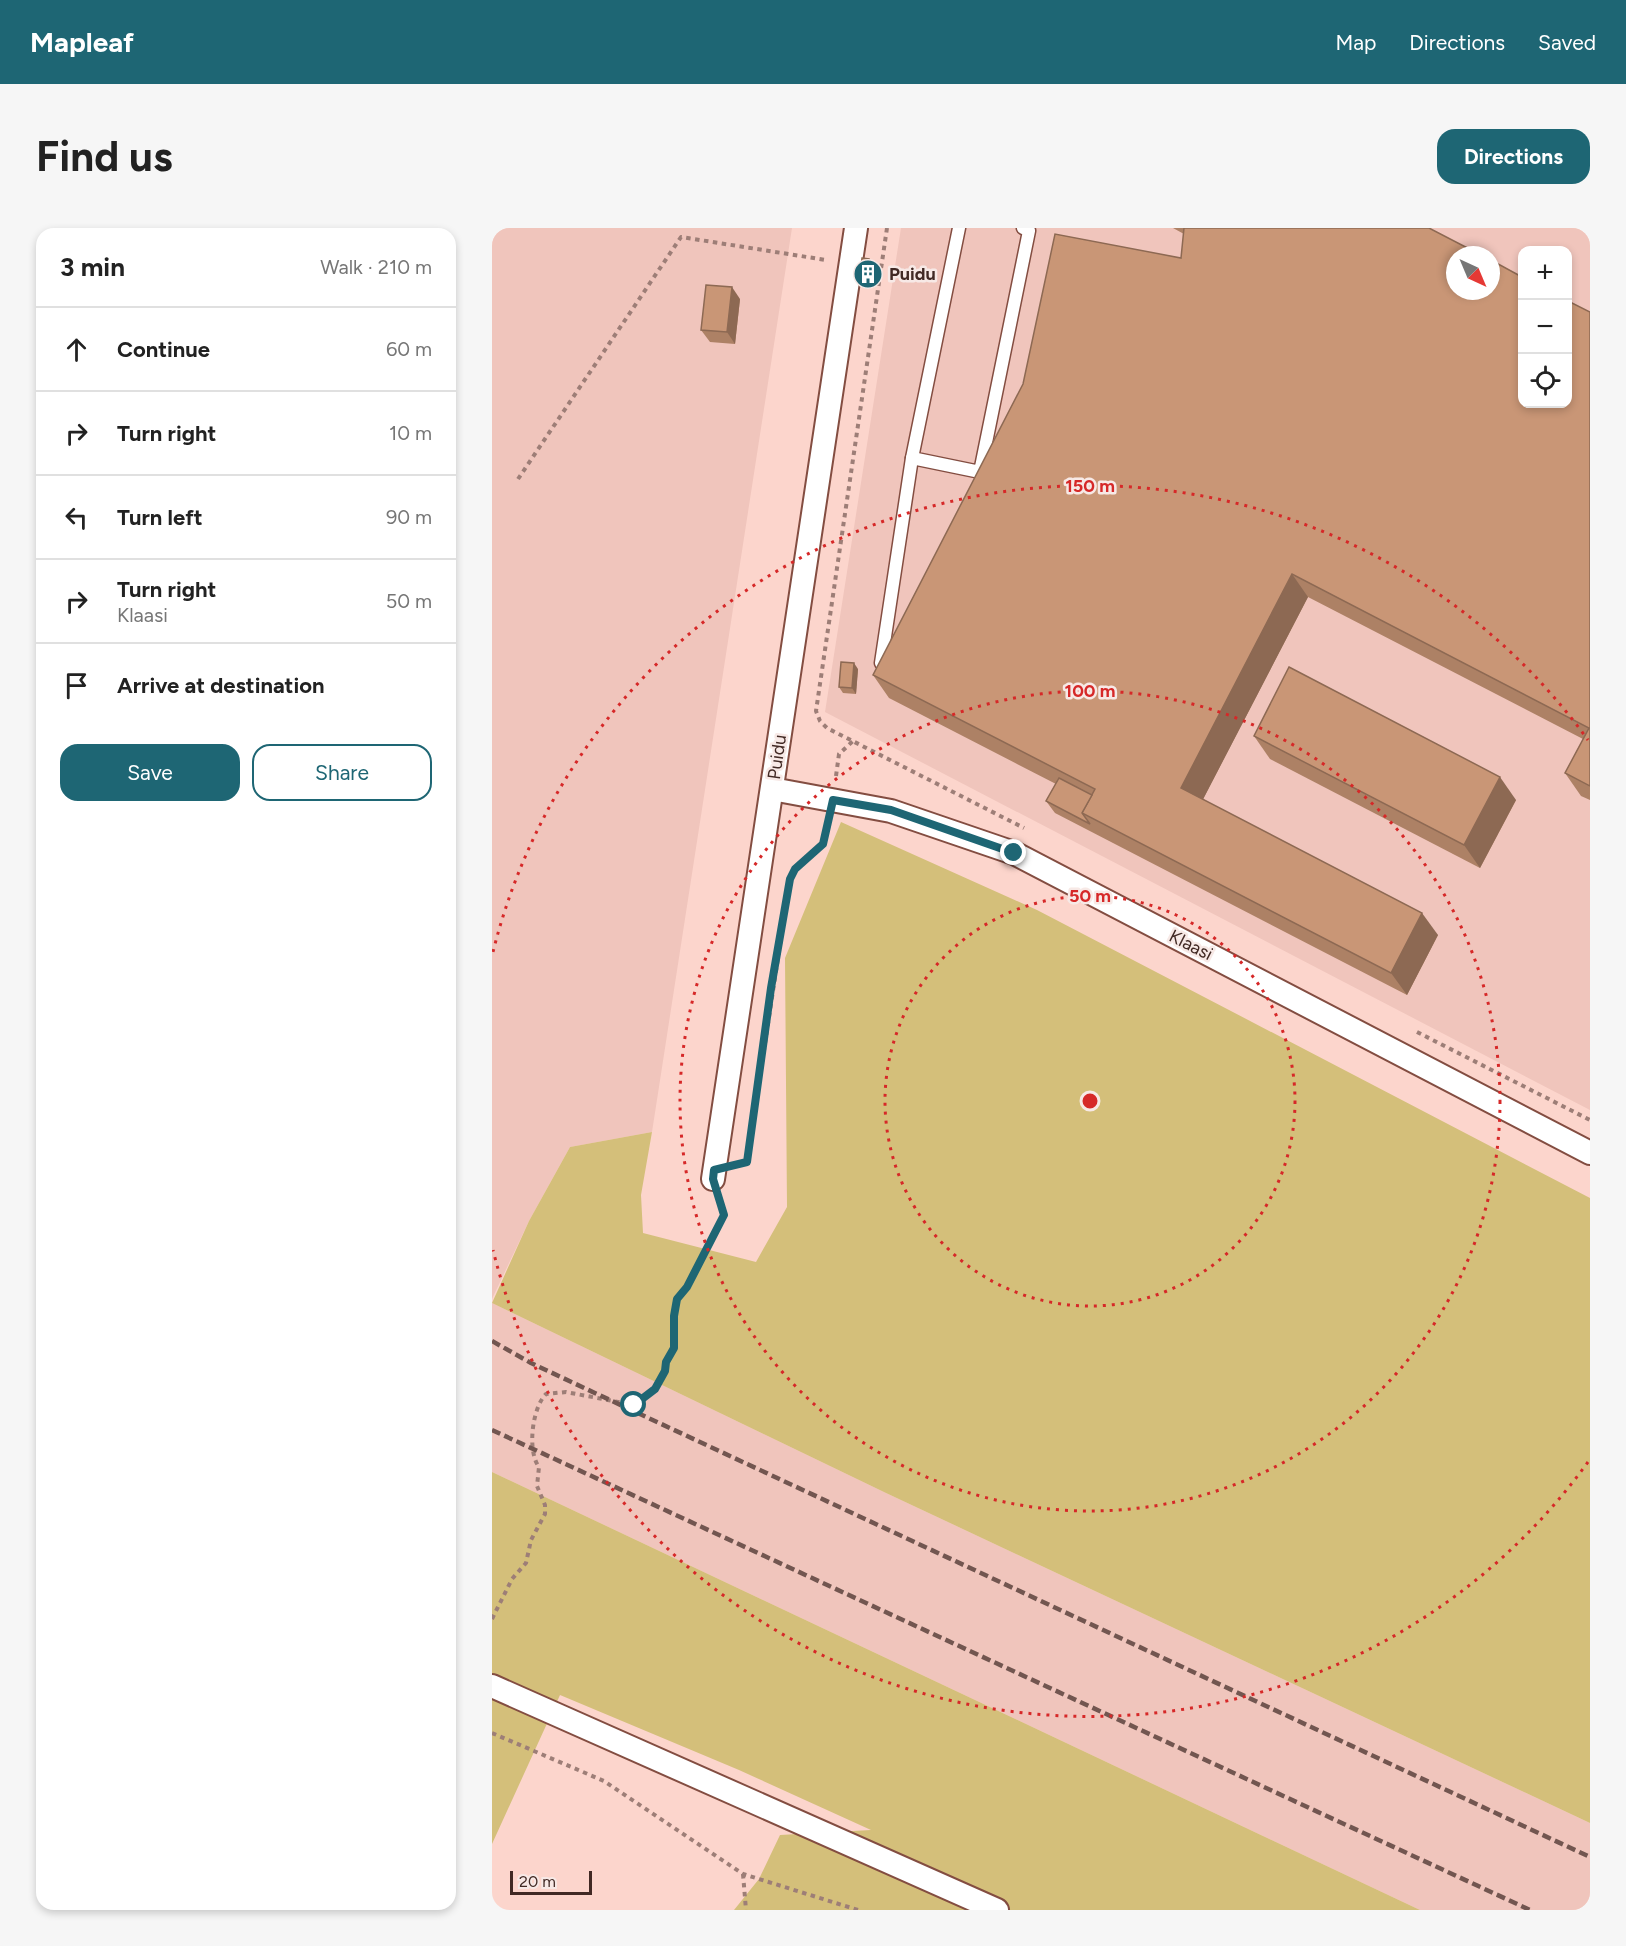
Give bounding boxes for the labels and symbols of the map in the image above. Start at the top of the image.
north arrow [1446,246,1500,300]
building icon: Puidu [852,258,884,290]
place label: Puidu [889,263,936,285]
text: 150 m [1065,475,1115,497]
text: 100 m [1065,680,1115,702]
street label: Puidu [763,733,791,781]
route end [1000,839,1026,865]
text: 50 m [1069,885,1111,907]
street label: Klaasi [1166,925,1216,965]
centre of rings [1080,1091,1100,1111]
route start [620,1391,646,1417]
scale bar [510,1868,592,1896]

